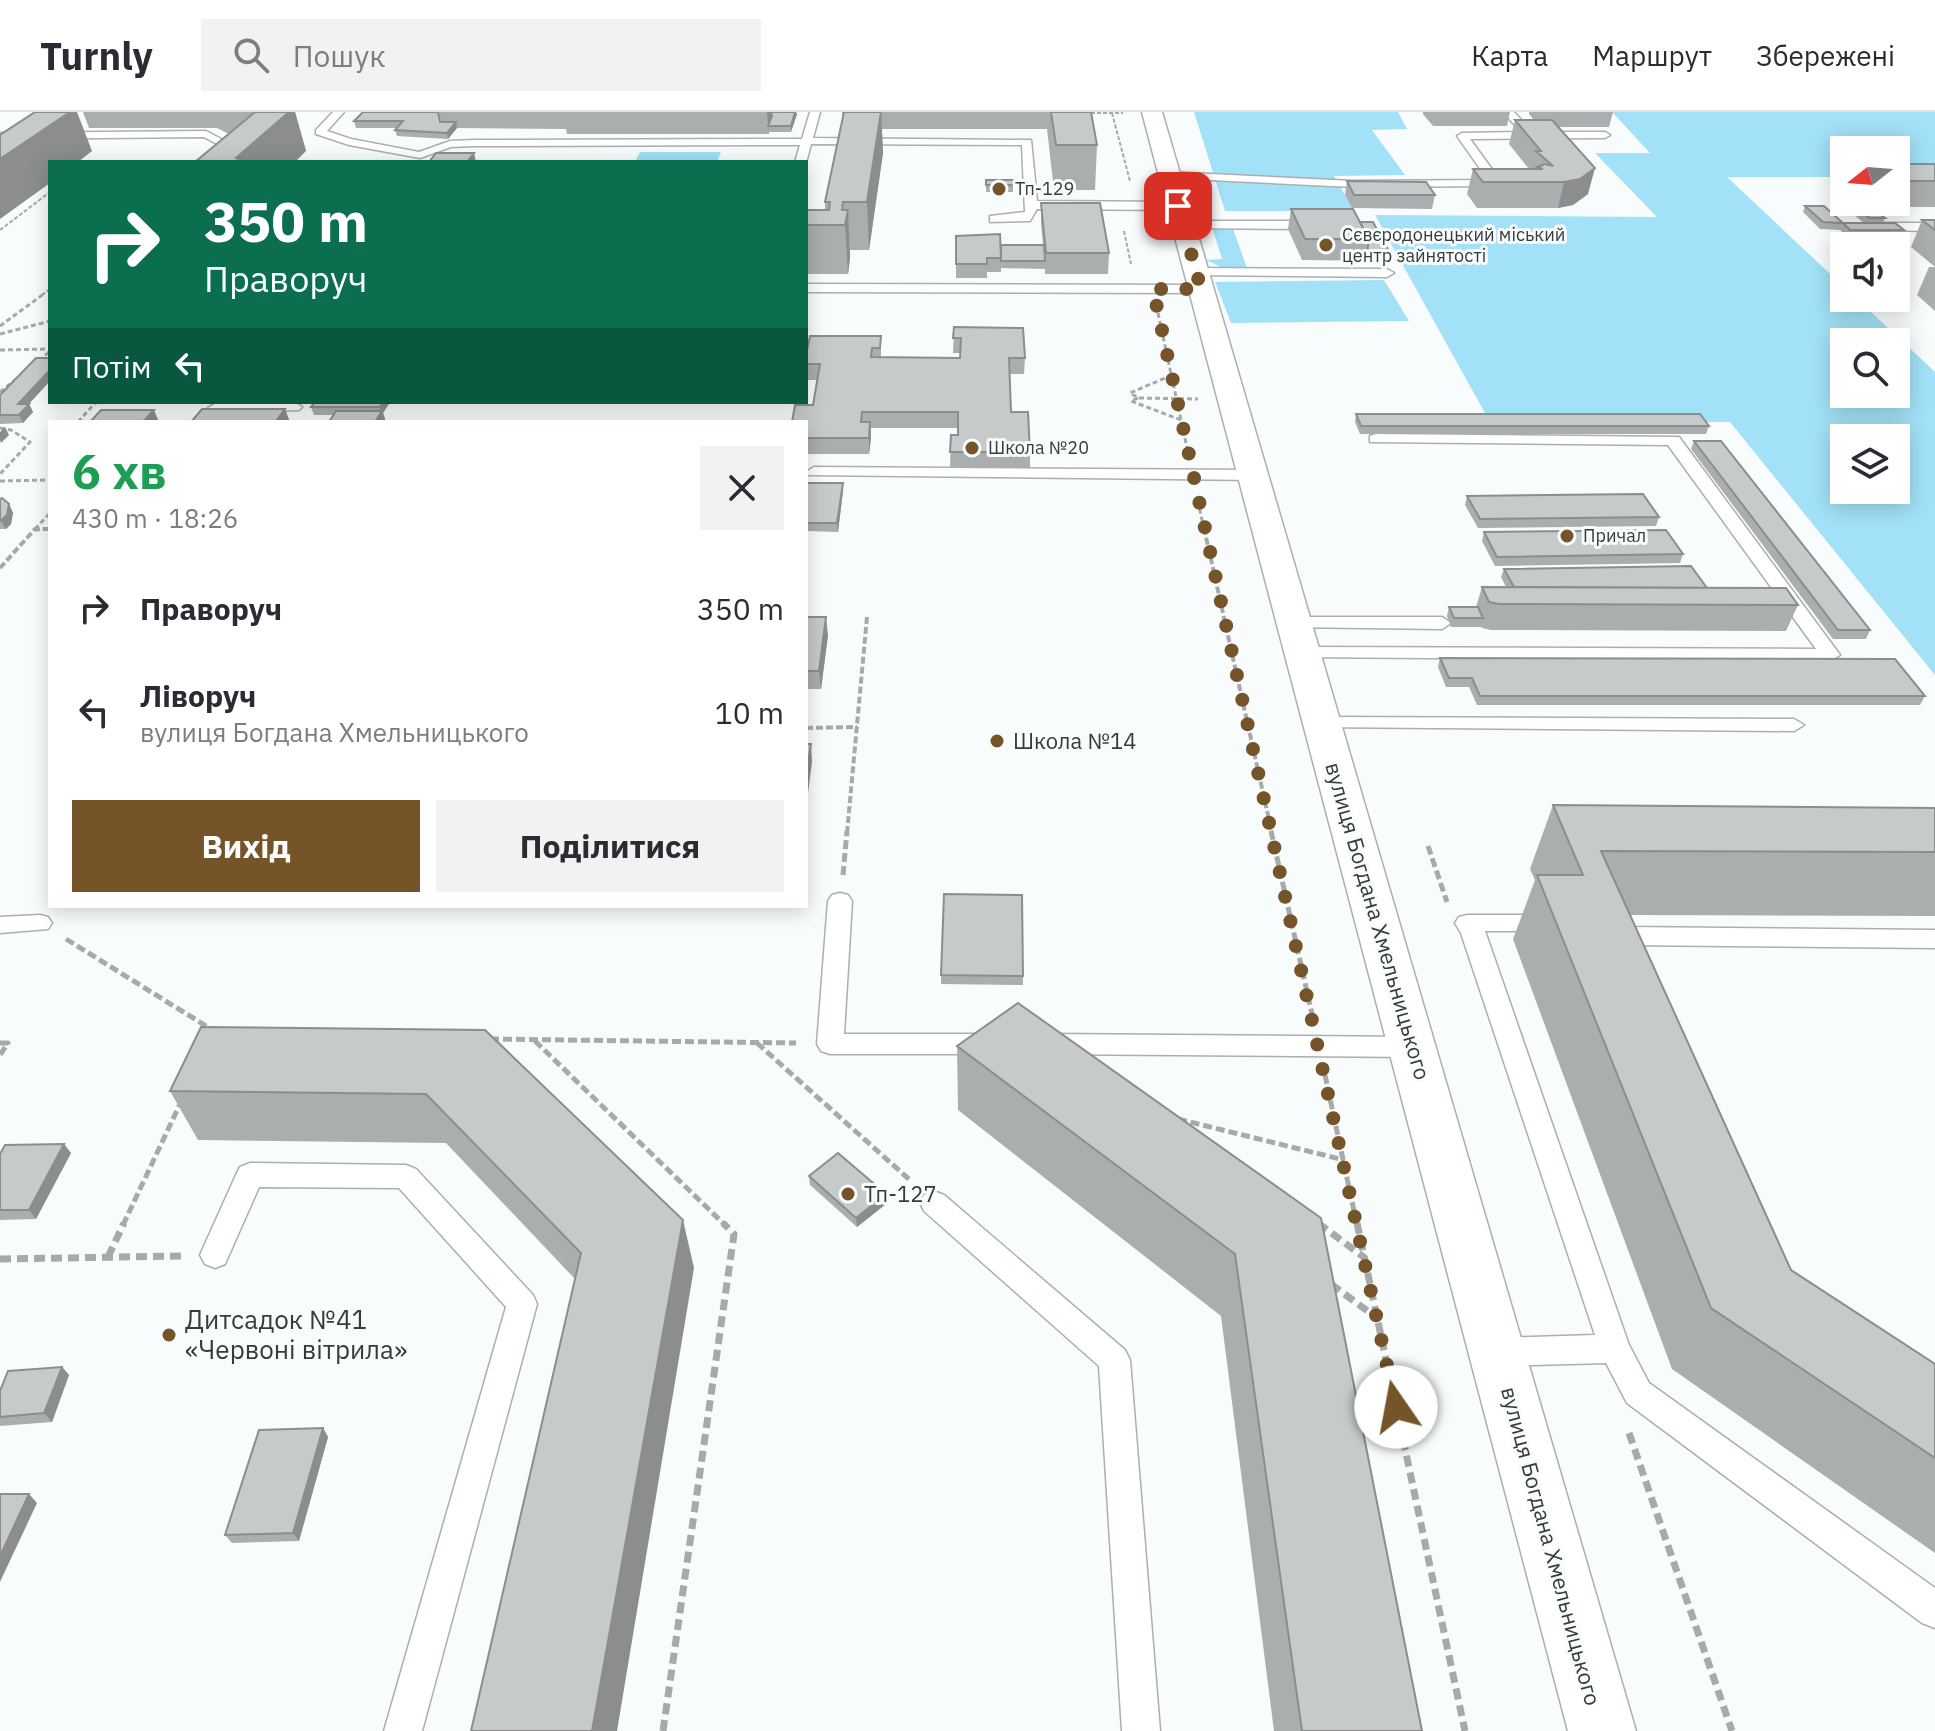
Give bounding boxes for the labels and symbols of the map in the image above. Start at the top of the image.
north arrow [1830,136,1910,216]
pin [1144,172,1212,240]
place label: Тп-129 [1015,177,1074,200]
marker: Тп-129 [990,180,1008,198]
place label: Сєвєродонецький міський центр зайнятості [1342,223,1565,267]
marker: Сєвєродонецький міський центр зайнятості [1317,236,1335,254]
place label: Школа №20 [988,436,1089,459]
marker: Школа №20 [963,439,981,457]
place label: Причал [1583,524,1646,547]
marker: Причал [1558,527,1576,545]
place label: Школа №14 [1013,726,1136,755]
marker: Школа №14 [988,732,1006,750]
street label: вулиця Богдана Хмельницького [1319,759,1438,1083]
place label: Тп-127 [864,1179,937,1208]
marker: Тп-127 [839,1185,857,1203]
place label: Дитсадок №41 «Червоні вітрила» [185,1302,407,1366]
marker: Дитсадок №41 «Червоні вітрила» [160,1326,178,1344]
position arrow [1354,1365,1438,1449]
street label: вулиця Богдана Хмельницького [1495,1383,1608,1709]

